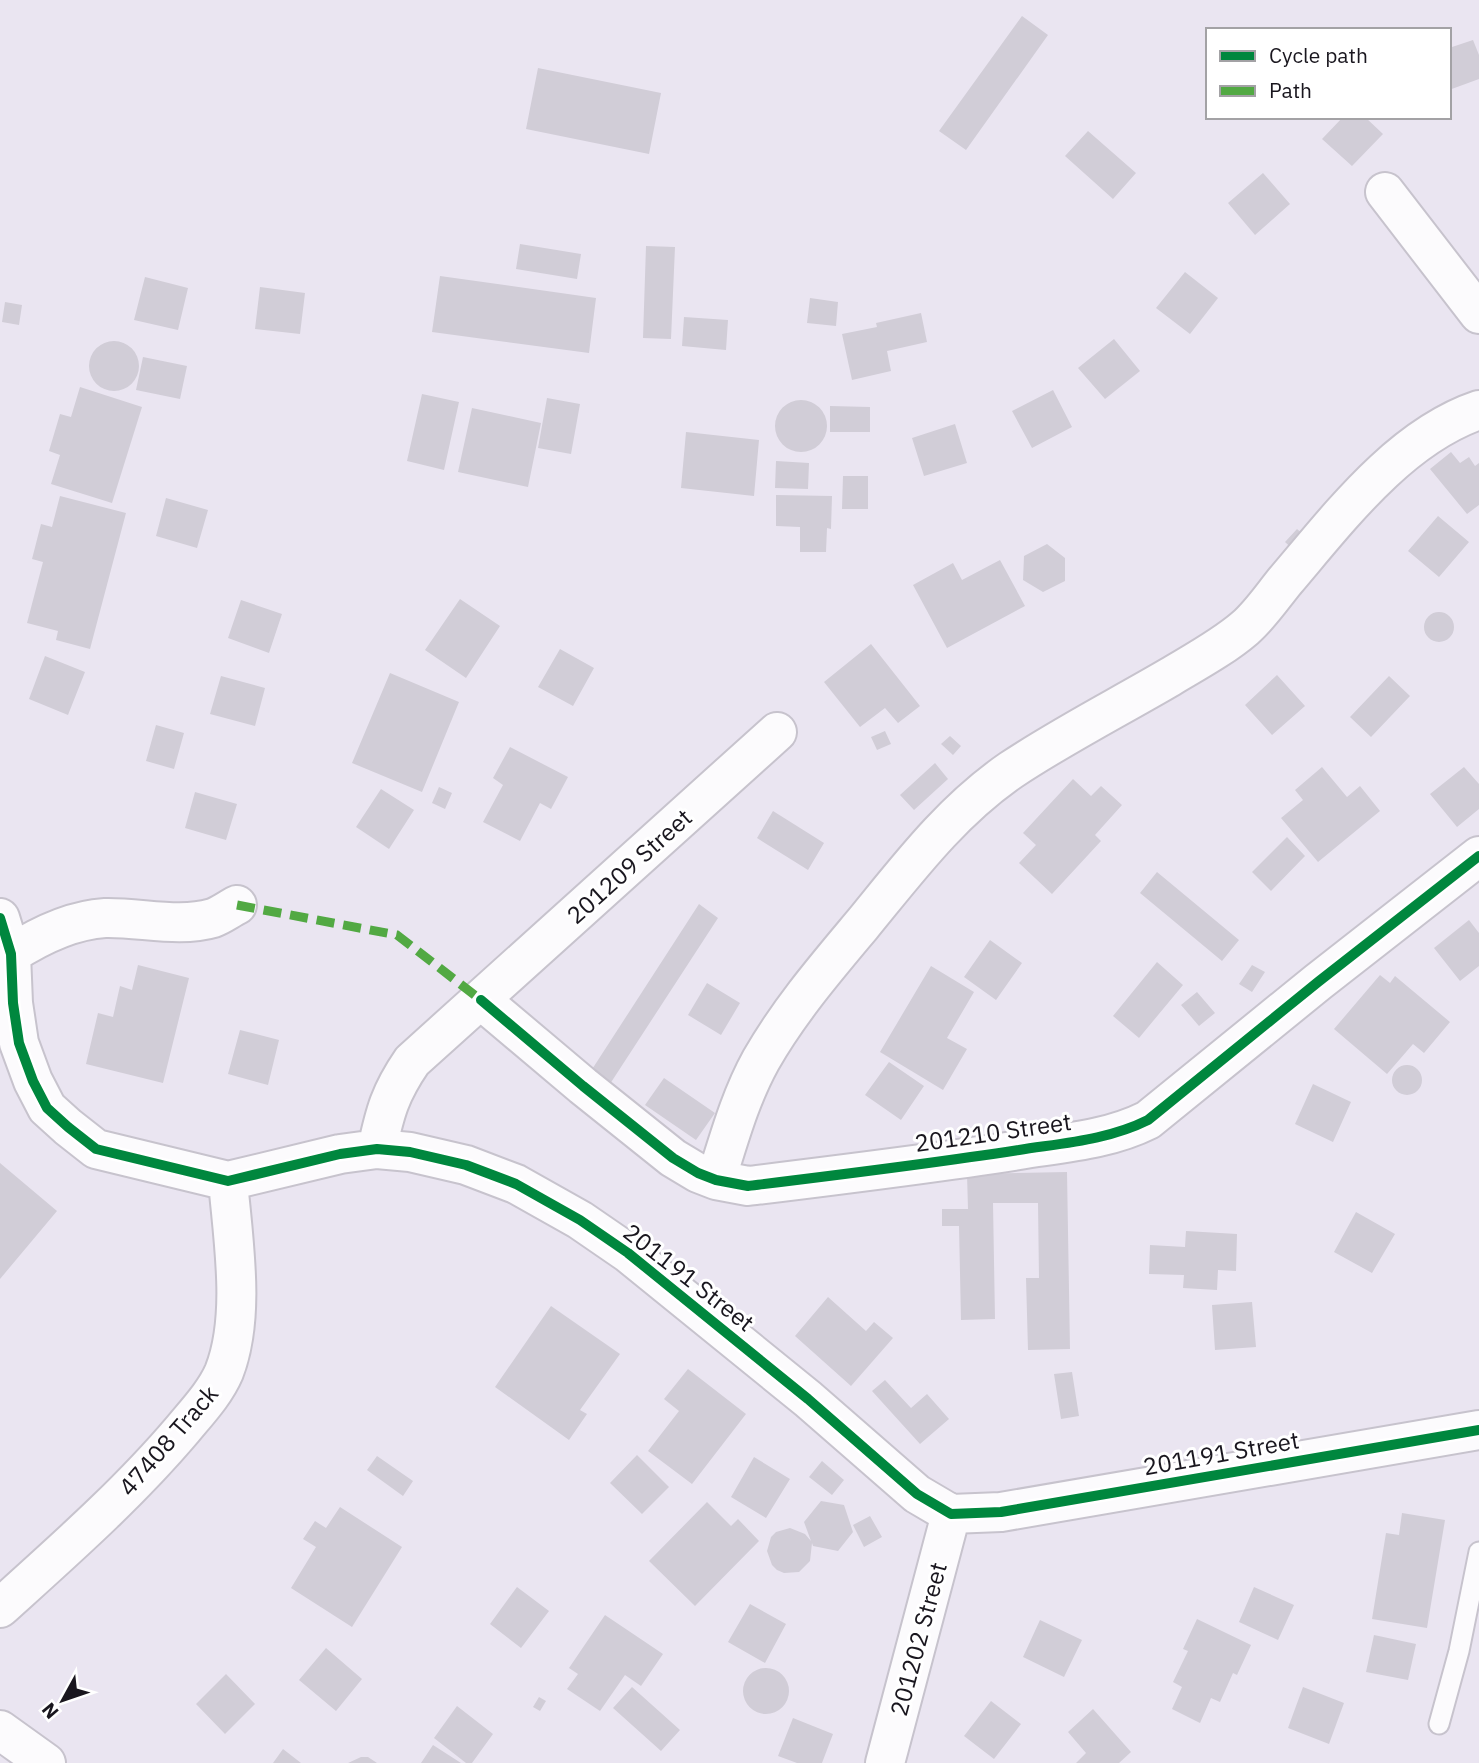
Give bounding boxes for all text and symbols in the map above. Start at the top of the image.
legend [1206,28,1451,119]
text: Cycle path [1269,41,1368,69]
text: Path [1269,76,1312,104]
street label: 201209 Street [560,801,698,931]
street label: 201210 Street [913,1105,1073,1159]
street label: 201191 Street [617,1216,761,1338]
street label: 47408 Track [111,1378,225,1502]
street label: 201191 Street [1140,1424,1302,1482]
street label: 201202 Street [882,1559,954,1719]
north arrow [28,1665,98,1735]
text: N [36,1698,64,1724]

